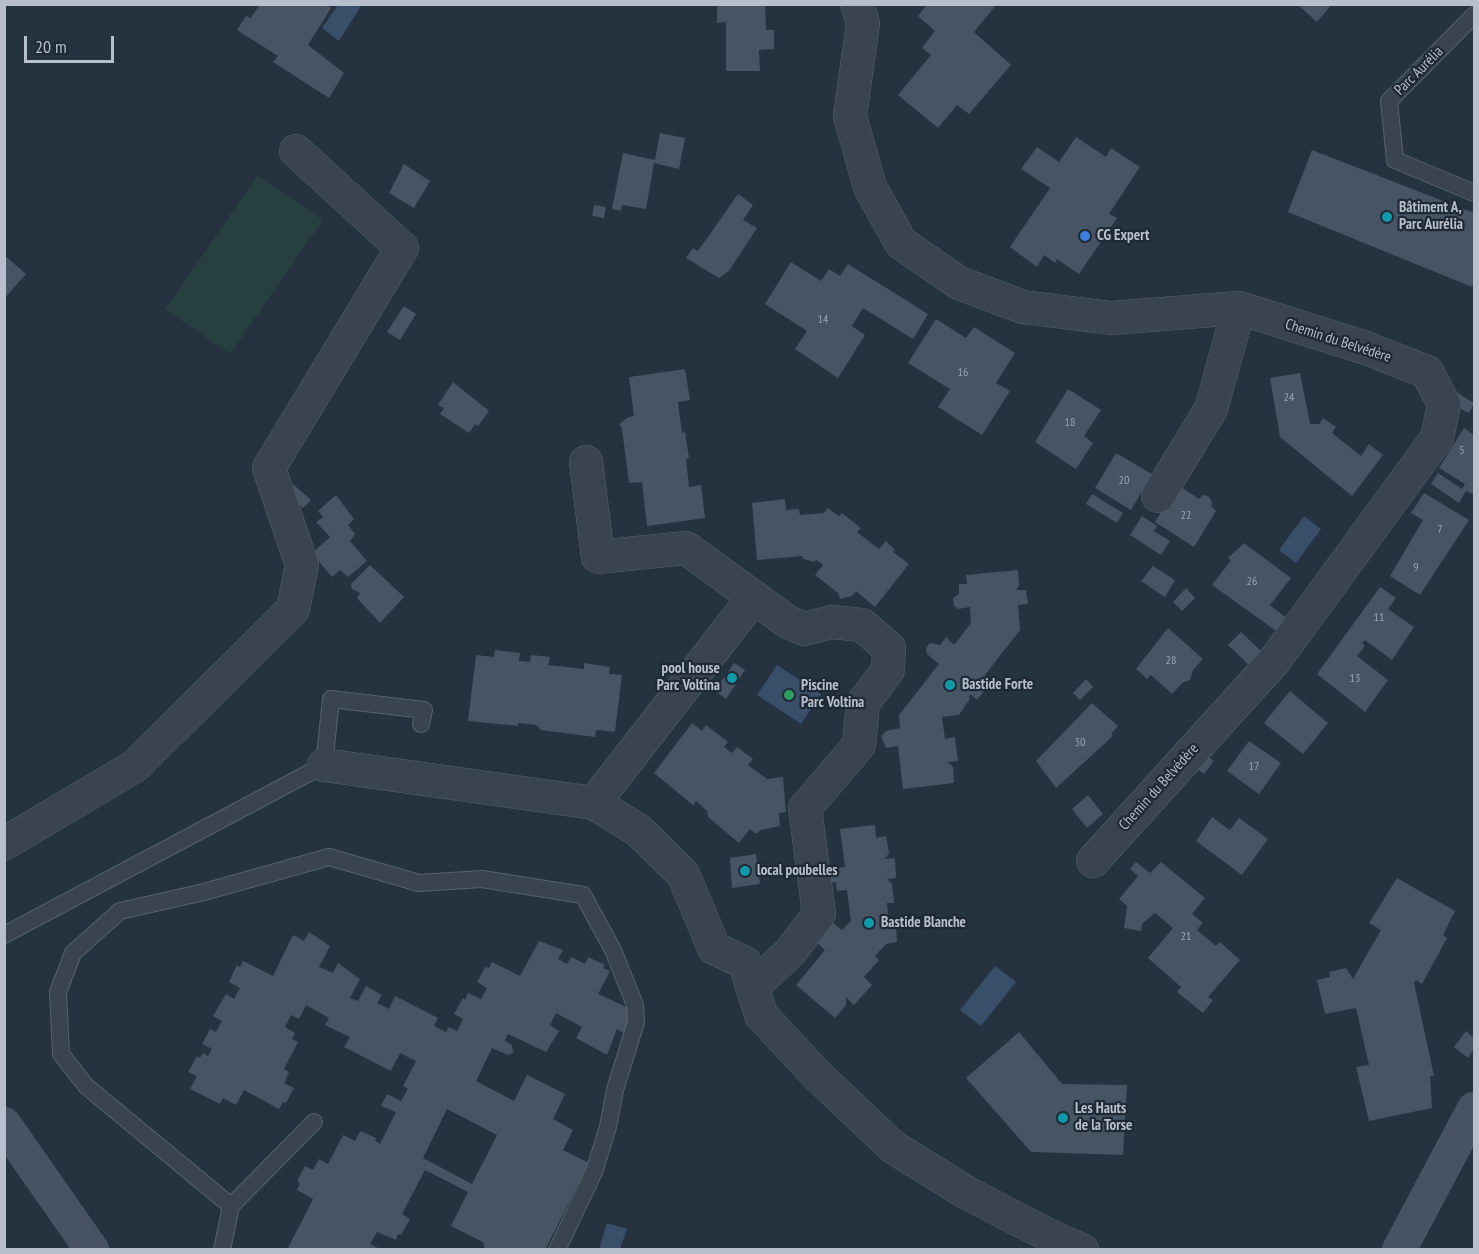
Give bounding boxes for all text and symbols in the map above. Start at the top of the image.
scale bar [27,24,117,62]
text: 20 m [35,35,67,58]
street label: Parc Aurélia [1391,43,1447,99]
place label: Bâtiment A, Parc Aurélia [1399,199,1463,234]
marker: Bâtiment A, Parc Aurélia [1380,210,1394,224]
place label: CG Expert [1097,227,1149,245]
marker: CG Expert [1078,229,1092,243]
house number: 14 [818,313,828,327]
street label: Chemin du Belvédère [1283,315,1393,367]
house number: 16 [958,366,968,380]
house number: 24 [1284,391,1294,405]
house number: 18 [1065,416,1075,430]
house number: 5 [1459,444,1465,458]
house number: 20 [1119,474,1129,488]
house number: 22 [1181,509,1191,523]
house number: 7 [1437,523,1443,537]
house number: 9 [1413,561,1419,575]
house number: 26 [1247,575,1257,589]
house number: 11 [1374,611,1384,625]
house number: 28 [1166,654,1176,668]
place label: pool house Parc Voltina [657,660,720,695]
marker: pool house Parc Voltina [725,671,739,685]
house number: 13 [1350,672,1360,686]
place label: Bastide Forte [962,676,1033,694]
place label: Piscine Parc Voltina [801,677,864,712]
marker: Bastide Forte [943,678,957,692]
marker: Piscine Parc Voltina [782,688,796,702]
house number: 30 [1075,736,1085,750]
street label: Chemin du Belvédère [1115,740,1203,834]
house number: 17 [1249,760,1259,774]
place label: local poubelles [757,862,838,880]
marker: local poubelles [738,864,752,878]
place label: Bastide Blanche [881,914,966,932]
marker: Bastide Blanche [862,916,876,930]
house number: 21 [1181,930,1191,944]
place label: Les Hauts de la Torse [1075,1100,1132,1135]
marker: Les Hauts de la Torse [1056,1111,1070,1125]

